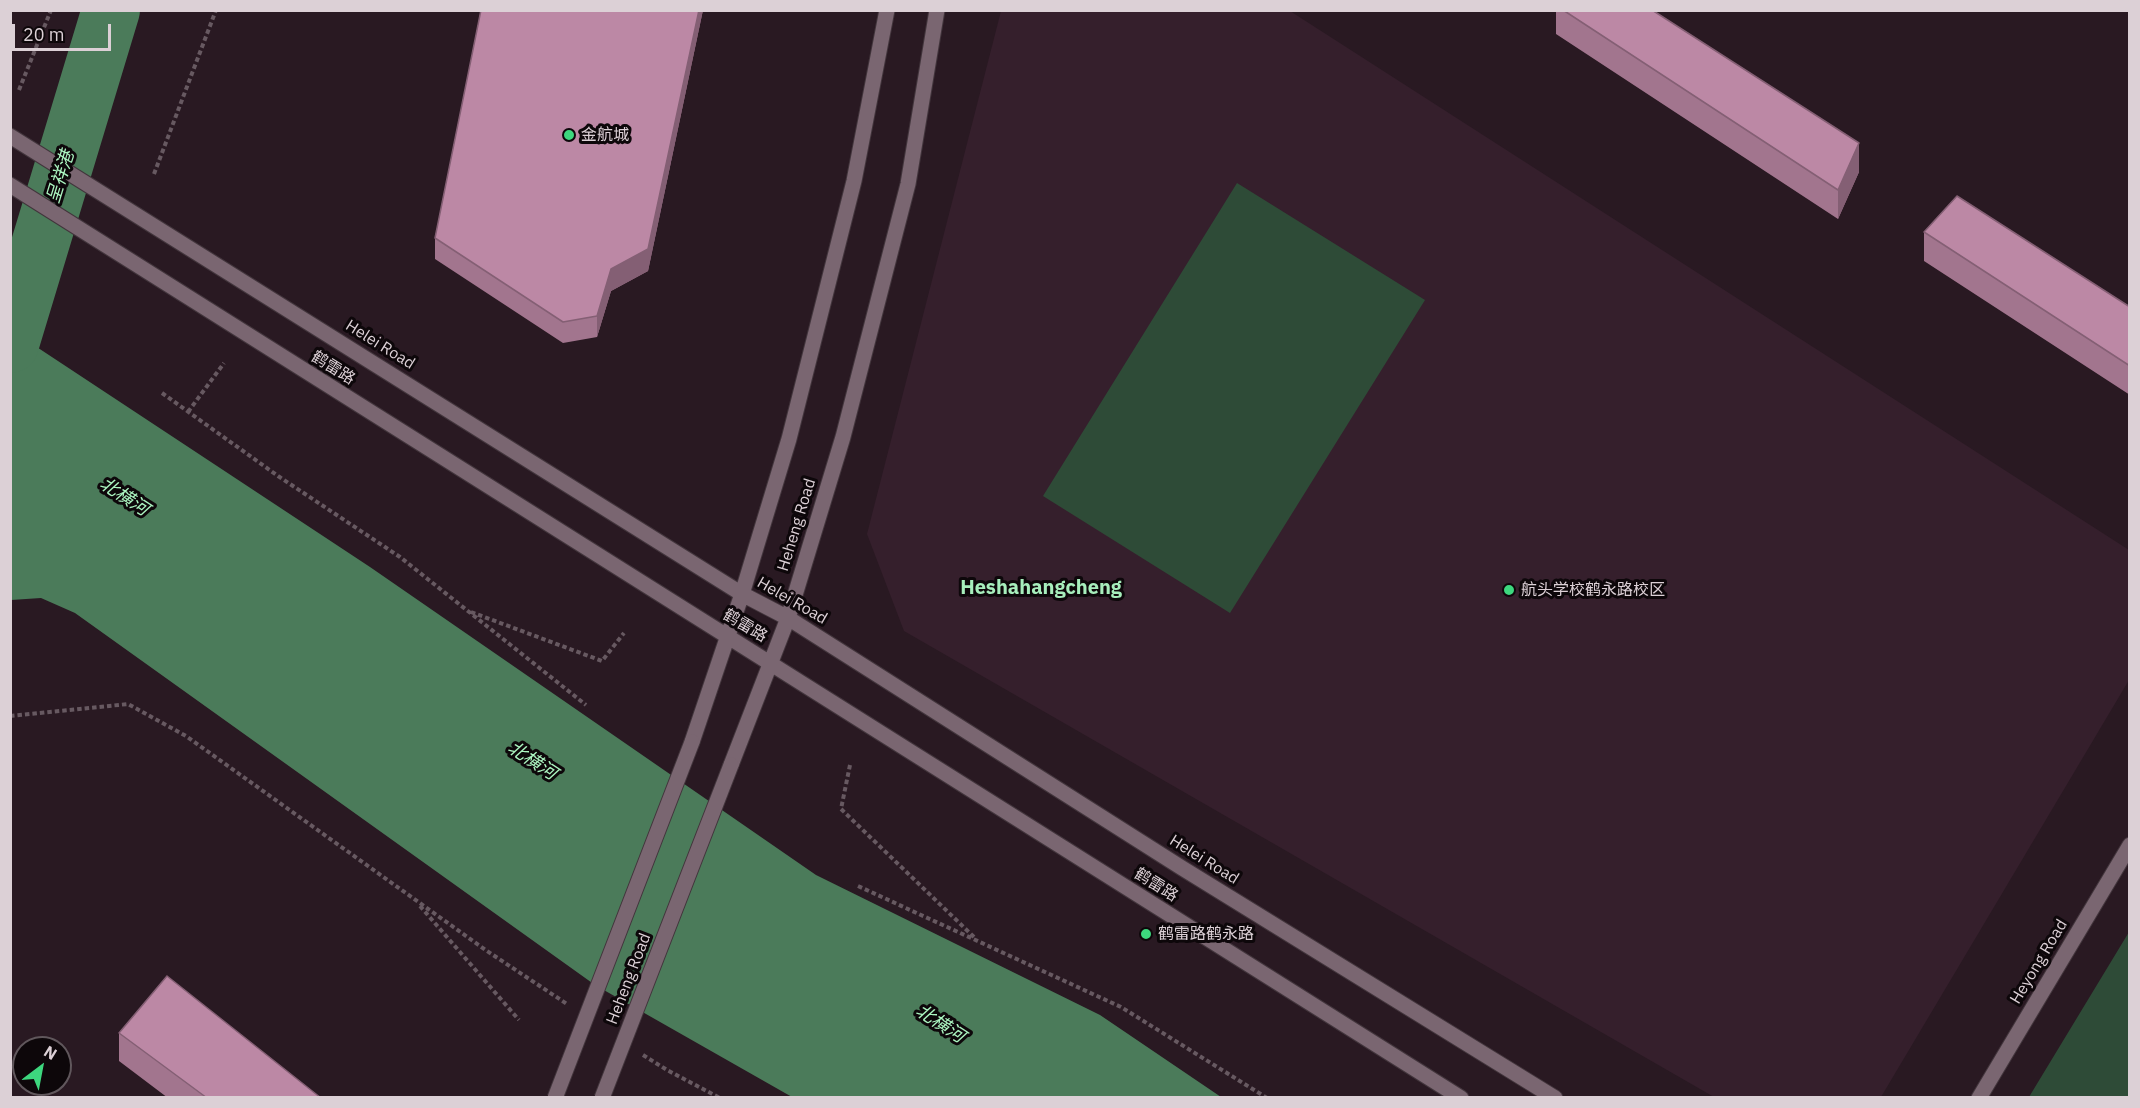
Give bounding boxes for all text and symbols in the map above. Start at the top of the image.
scale bar [15,12,114,50]
text: 20 m [23,23,65,46]
place label: 金航城 [581,125,629,145]
marker: 金航城 [562,128,576,142]
water label: 呈祥港 [43,148,79,206]
street label: Helei Road [342,316,418,374]
street label: 鹤雷路 [308,347,358,389]
water label: 北横河 [95,473,153,521]
street label: Heheng Road [774,476,820,574]
street label: Helei Road [754,573,830,629]
district label: Heshahangcheng [960,576,1122,600]
place label: 航头学校鹤永路校区 [1521,580,1665,600]
marker: 航头学校鹤永路校区 [1502,583,1516,597]
street label: 鹤雷路 [719,605,771,647]
water label: 北横河 [503,737,561,785]
street label: Helei Road [1166,831,1242,889]
street label: 鹤雷路 [1131,864,1181,906]
street label: Heyong Road [2006,916,2072,1008]
place label: 鹤雷路鹤永路 [1158,924,1254,944]
marker: 鹤雷路鹤永路 [1139,927,1153,941]
street label: Heheng Road [603,931,655,1027]
water label: 北横河 [911,1000,969,1048]
north arrow [12,1036,72,1096]
text: N [40,1041,61,1064]

